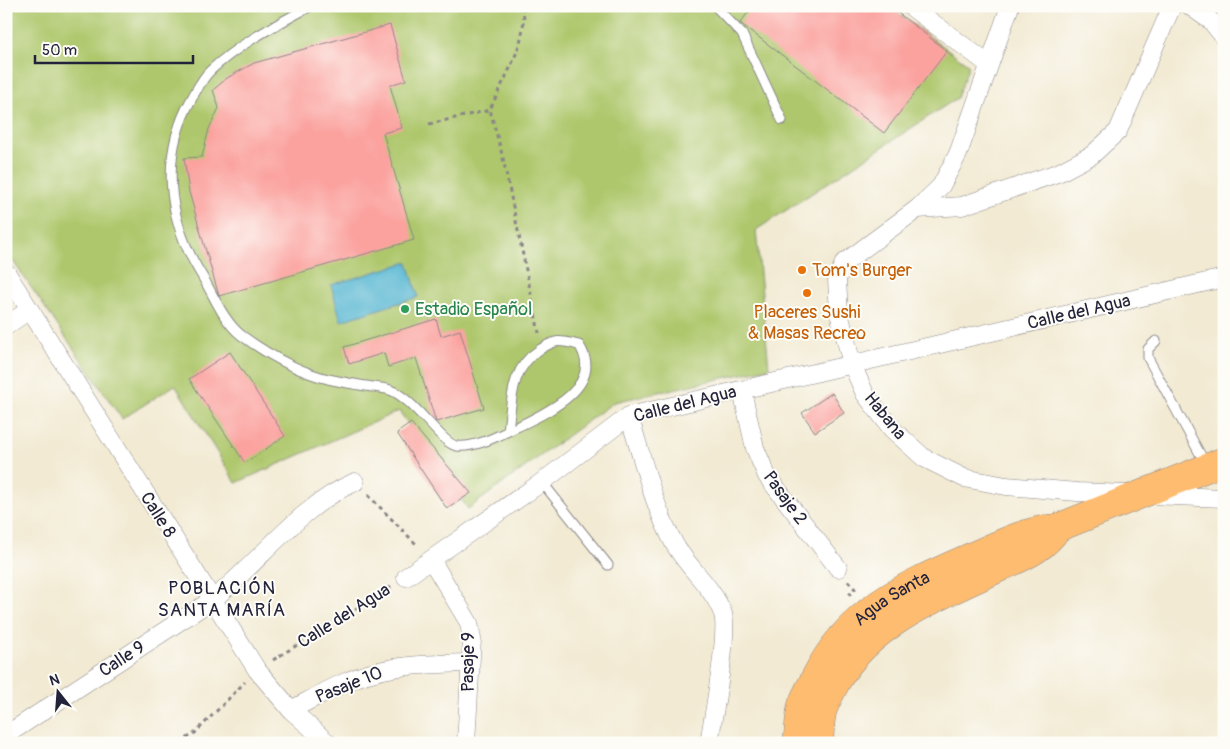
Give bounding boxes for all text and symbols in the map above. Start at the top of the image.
scale bar [35,32,192,64]
text: 50 m [42,41,77,60]
place label: Tom's Burger [812,259,912,282]
marker: Tom's Burger [796,264,808,276]
marker: Placeres Sushi & Masas Recreo [801,287,813,299]
street label: Calle del Agua [1025,289,1133,335]
place label: Estadio Español [415,298,532,321]
place label: Placeres Sushi & Masas Recreo [748,301,866,345]
marker: Estadio Español [399,303,411,315]
street label: Calle del Agua [631,380,739,428]
street label: Habana [859,387,911,445]
street label: Pasaje 2 [758,467,812,529]
street label: Calle 8 [135,488,181,542]
street label: Agua Santa [849,566,933,631]
district label: POBLACIÓN SANTA MARÍA [158,576,286,622]
street label: Calle del Agua [293,578,395,654]
street label: Pasaje 9 [457,632,480,692]
street label: Calle 9 [95,636,149,682]
street label: Pasaje 10 [312,661,386,709]
north arrow [32,666,82,716]
text: N [47,671,61,690]

